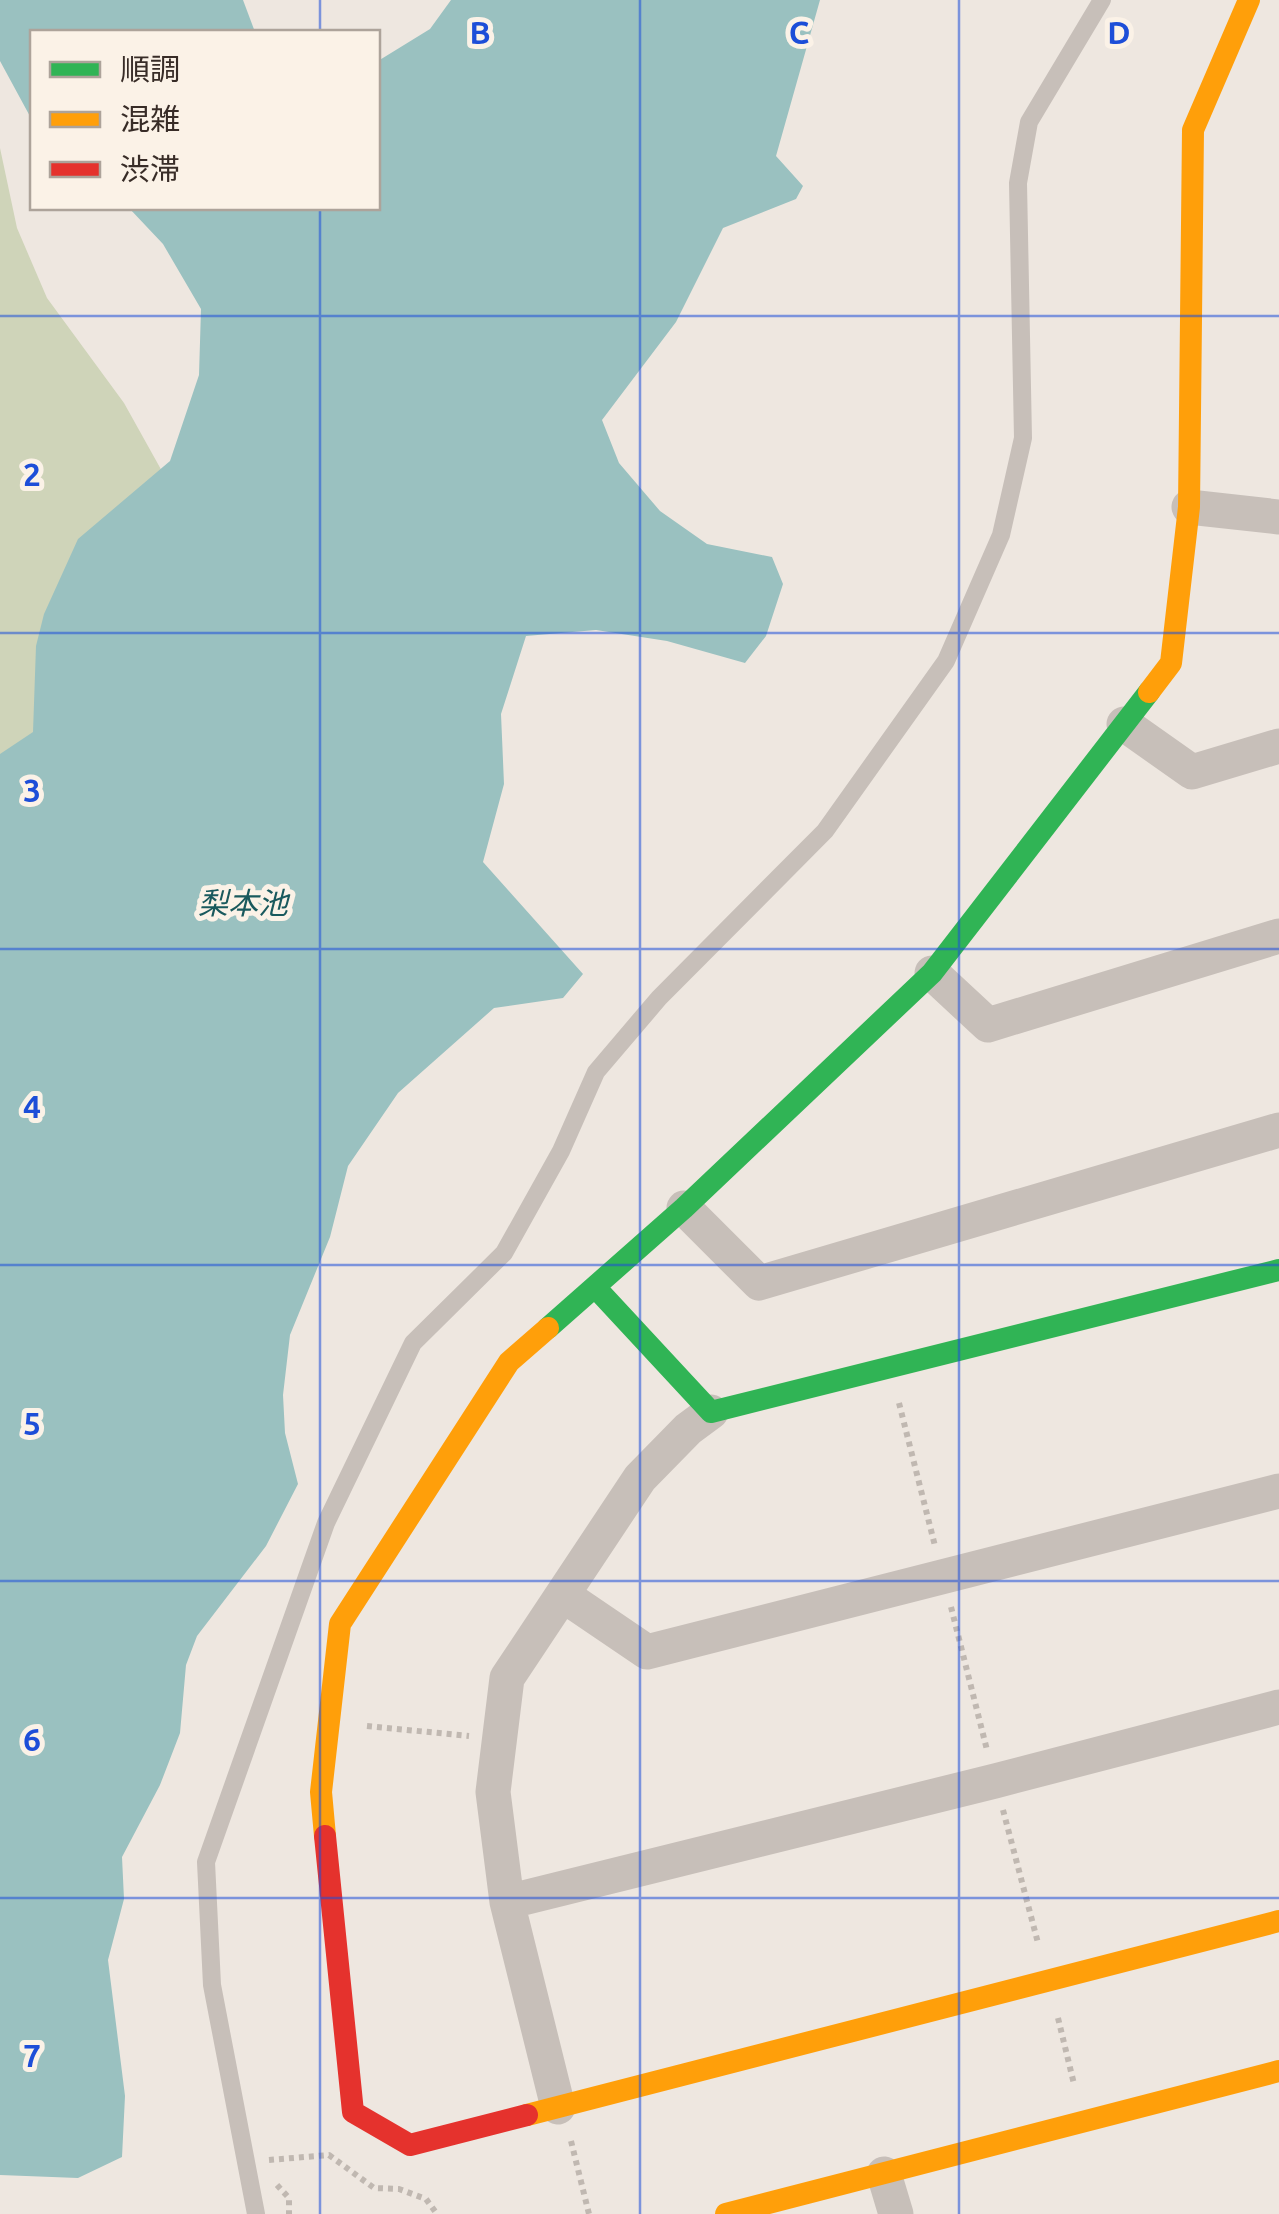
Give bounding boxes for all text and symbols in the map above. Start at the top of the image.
text: B [469,14,491,50]
text: C [789,14,809,50]
text: D [1107,14,1131,50]
legend [30,30,380,210]
text: 順調 [120,52,180,86]
text: 混雑 [120,102,180,136]
text: 渋滞 [120,152,180,186]
text: 2 [23,456,41,492]
text: 3 [23,772,41,808]
water label: 梨本池 [198,886,291,920]
text: 4 [23,1088,41,1124]
text: 5 [23,1405,41,1441]
text: 6 [23,1721,41,1757]
text: 7 [23,2037,41,2073]

